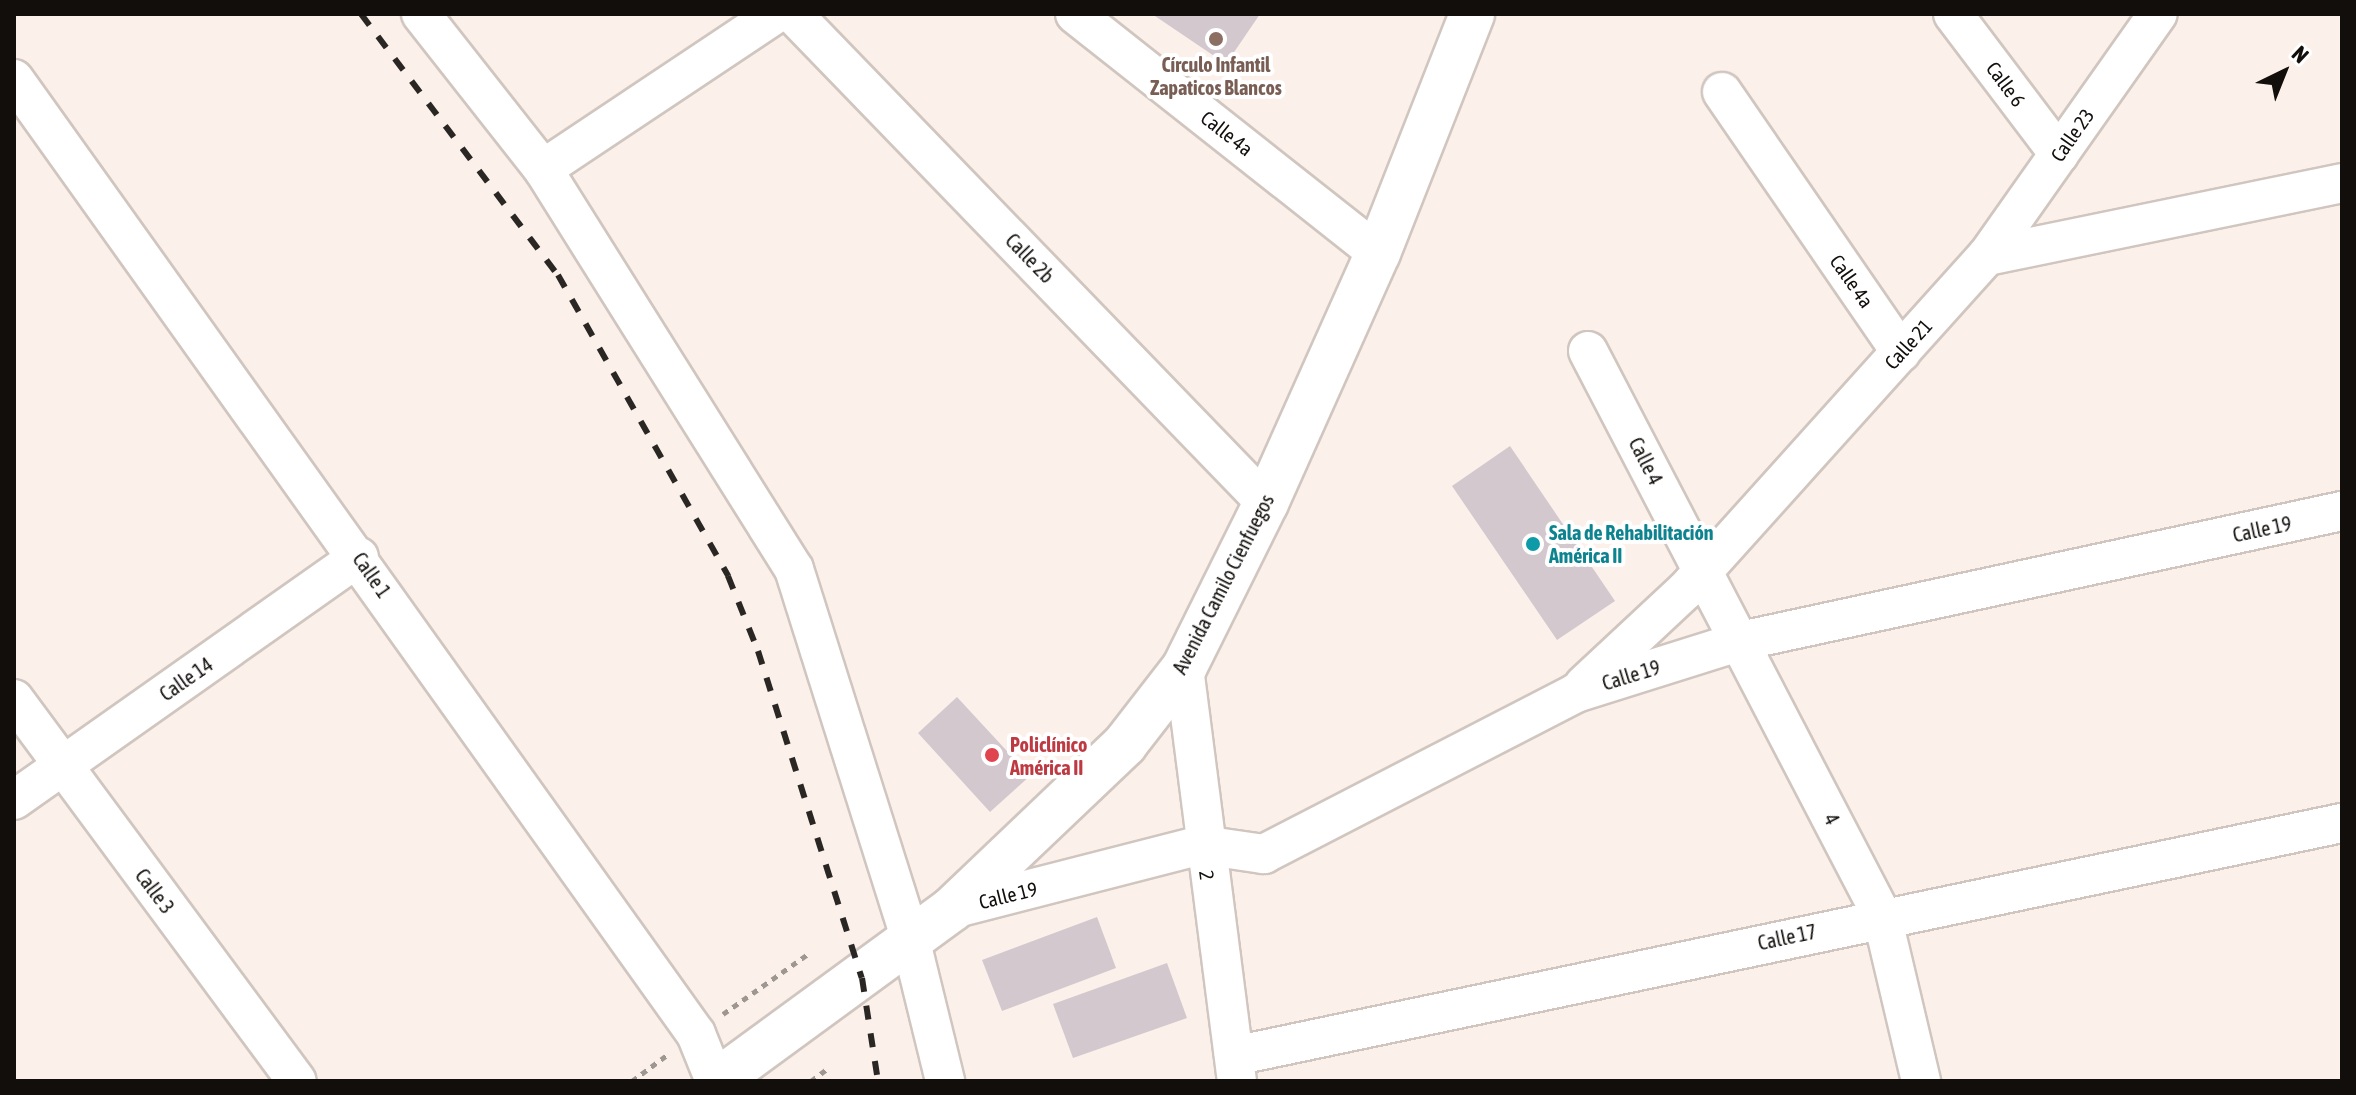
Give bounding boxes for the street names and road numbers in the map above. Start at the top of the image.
street label: Calle 6 [1981,57,2031,111]
street label: Calle 23 [2045,104,2099,166]
street label: Calle 4a [1196,105,1258,161]
street label: Calle 2b [1001,228,1059,288]
street label: Calle 4a [1825,250,1879,312]
street label: Calle 21 [1879,314,1937,374]
street label: Calle 4 [1624,433,1668,489]
street label: Avenida Camilo Cienfuegos [1167,490,1279,678]
street label: Calle 19 [2230,511,2294,547]
street label: Calle 1 [348,548,396,602]
street label: Calle 14 [155,652,217,706]
street label: Calle 19 [1599,655,1663,695]
street label: 4 [1819,809,1845,829]
street label: Calle 3 [130,864,180,918]
street label: 2 [1194,869,1220,881]
street label: Calle 19 [976,876,1040,914]
street label: Calle 17 [1755,919,1819,955]

